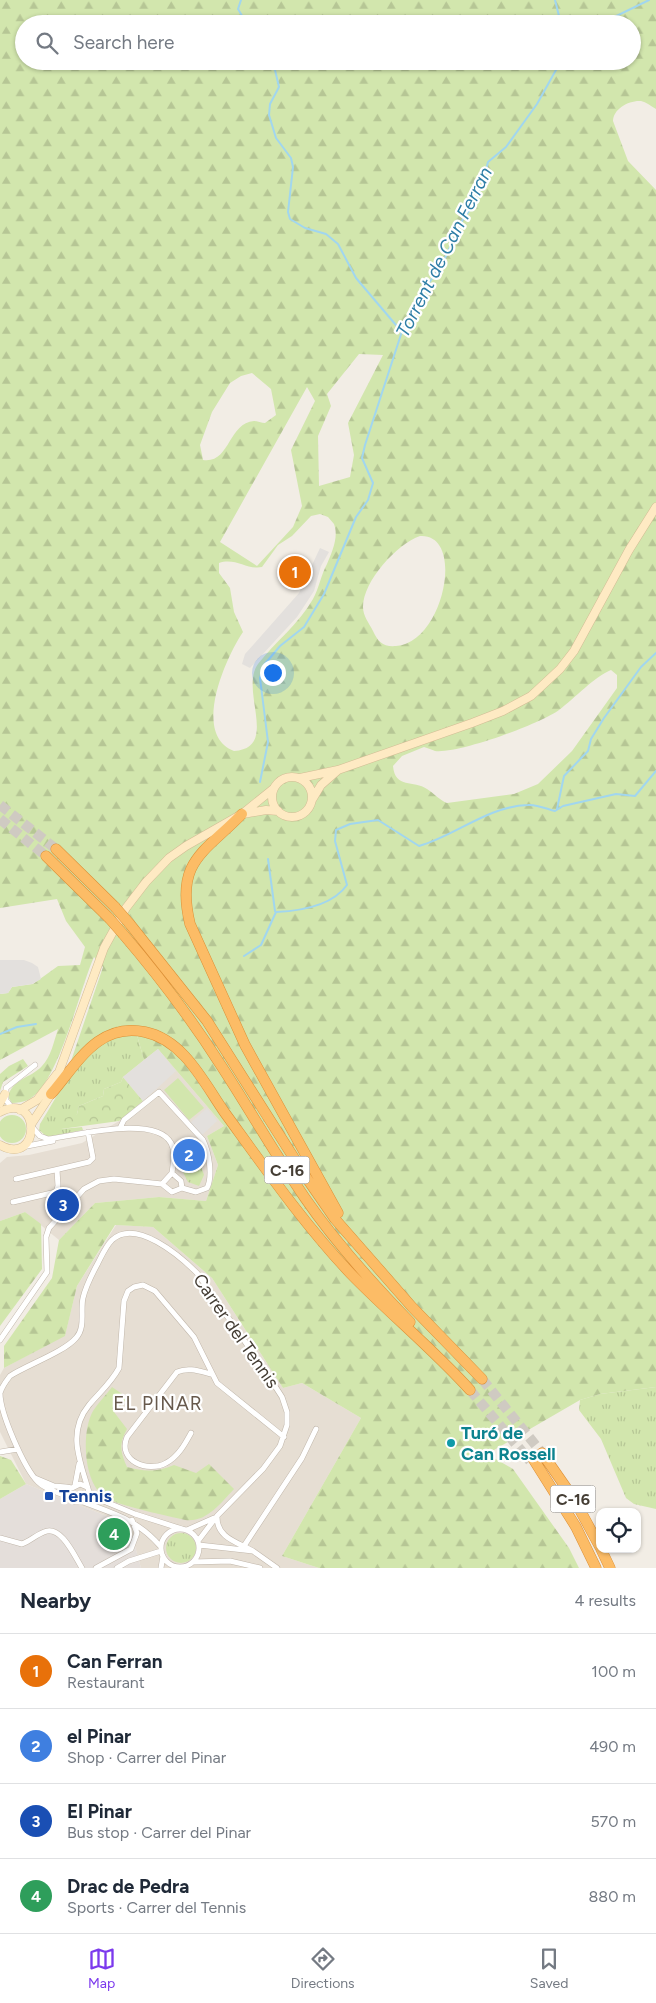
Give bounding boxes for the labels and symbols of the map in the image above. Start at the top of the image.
water label: Torrent de Can Ferran [391,163,497,341]
pin: 1 [279,553,311,591]
your location [260,660,286,686]
pin: 2 [173,1136,205,1174]
road number: C-16 [264,1156,310,1184]
pin: 3 [47,1186,79,1224]
street label: Carrer del Tennis [188,1269,284,1393]
district label: EL PINAR [113,1392,203,1415]
place label: Turó de Can Rossell [461,1422,556,1465]
marker: Turó de Can Rossell [445,1437,457,1449]
place label: Tennis [59,1485,112,1507]
road number: C-16 [550,1486,596,1512]
marker: Tennis [43,1490,55,1502]
pin: 4 [98,1515,130,1553]

